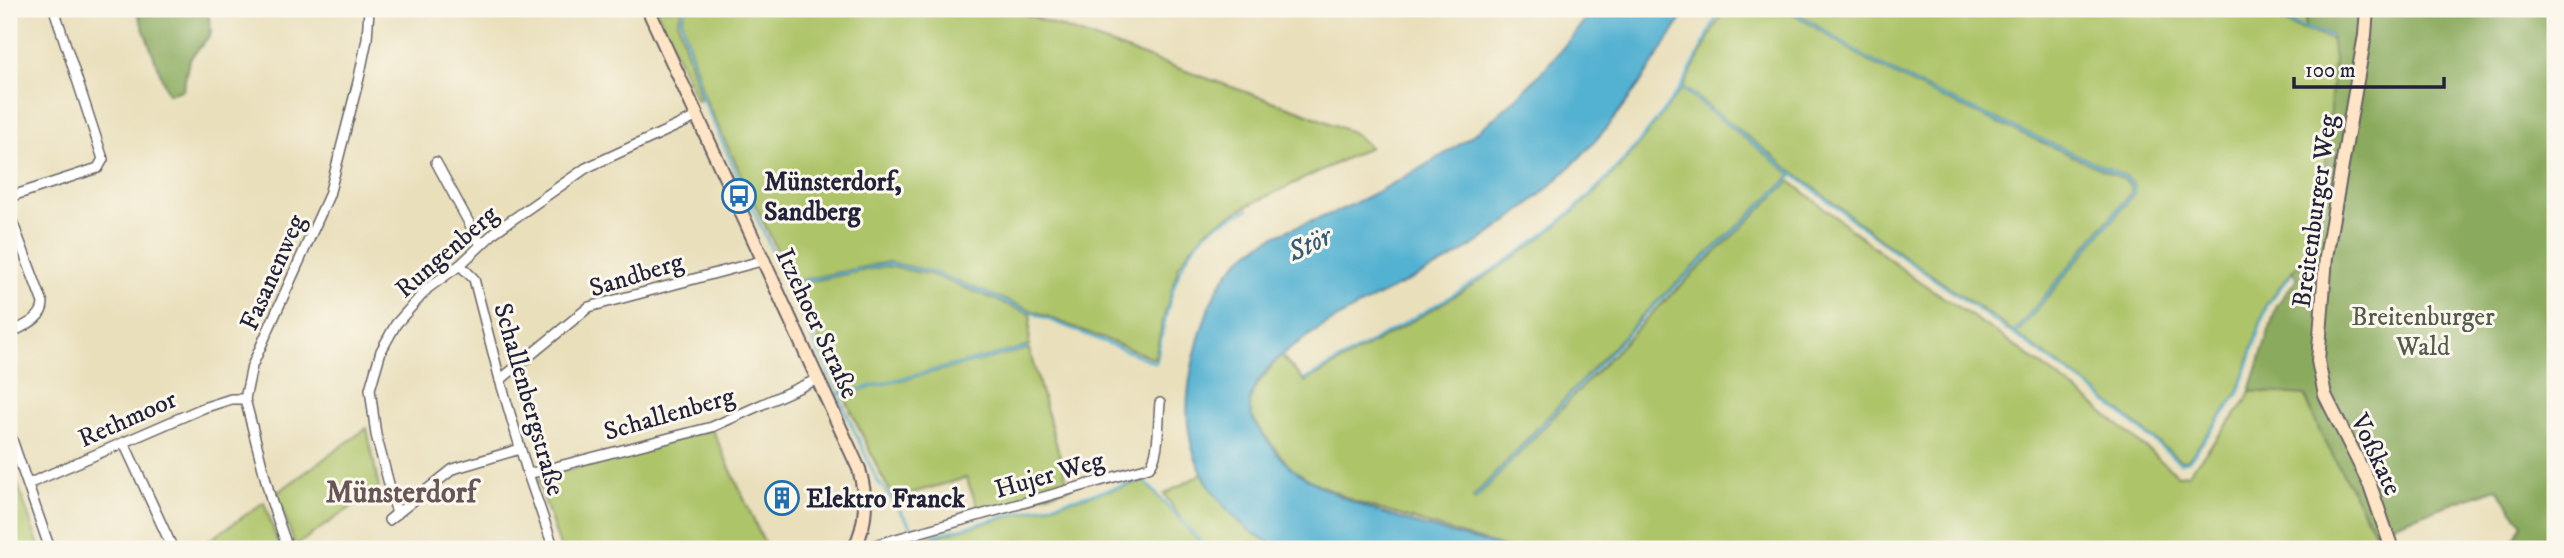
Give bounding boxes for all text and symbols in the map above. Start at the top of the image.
scale bar [2294,46,2445,90]
text: 100 m [2305,58,2356,84]
street label: Breitenburger Weg [2286,112,2345,310]
place label: Münsterdorf, Sandberg [764,166,902,229]
bus stop icon: Münsterdorf, Sandberg [720,177,758,215]
street label: Rungenberg [389,198,506,306]
street label: Fasanenweg [233,209,314,336]
water label: Stör [1281,218,1339,270]
street label: Itzehoer Straße [767,243,866,404]
street label: Sandberg [586,245,688,305]
street label: Schallenbergstraße [485,299,572,500]
park label: Breitenburger Wald [2351,301,2495,364]
street label: Schallenberg [600,380,739,449]
street label: Rethmoor [73,383,182,456]
street label: Voßkate [2342,408,2409,501]
street label: Hujer Weg [991,444,1108,507]
district label: Münsterdorf [326,475,482,512]
building icon: Elektro Franck [763,479,801,517]
place label: Elektro Franck [806,483,966,516]

